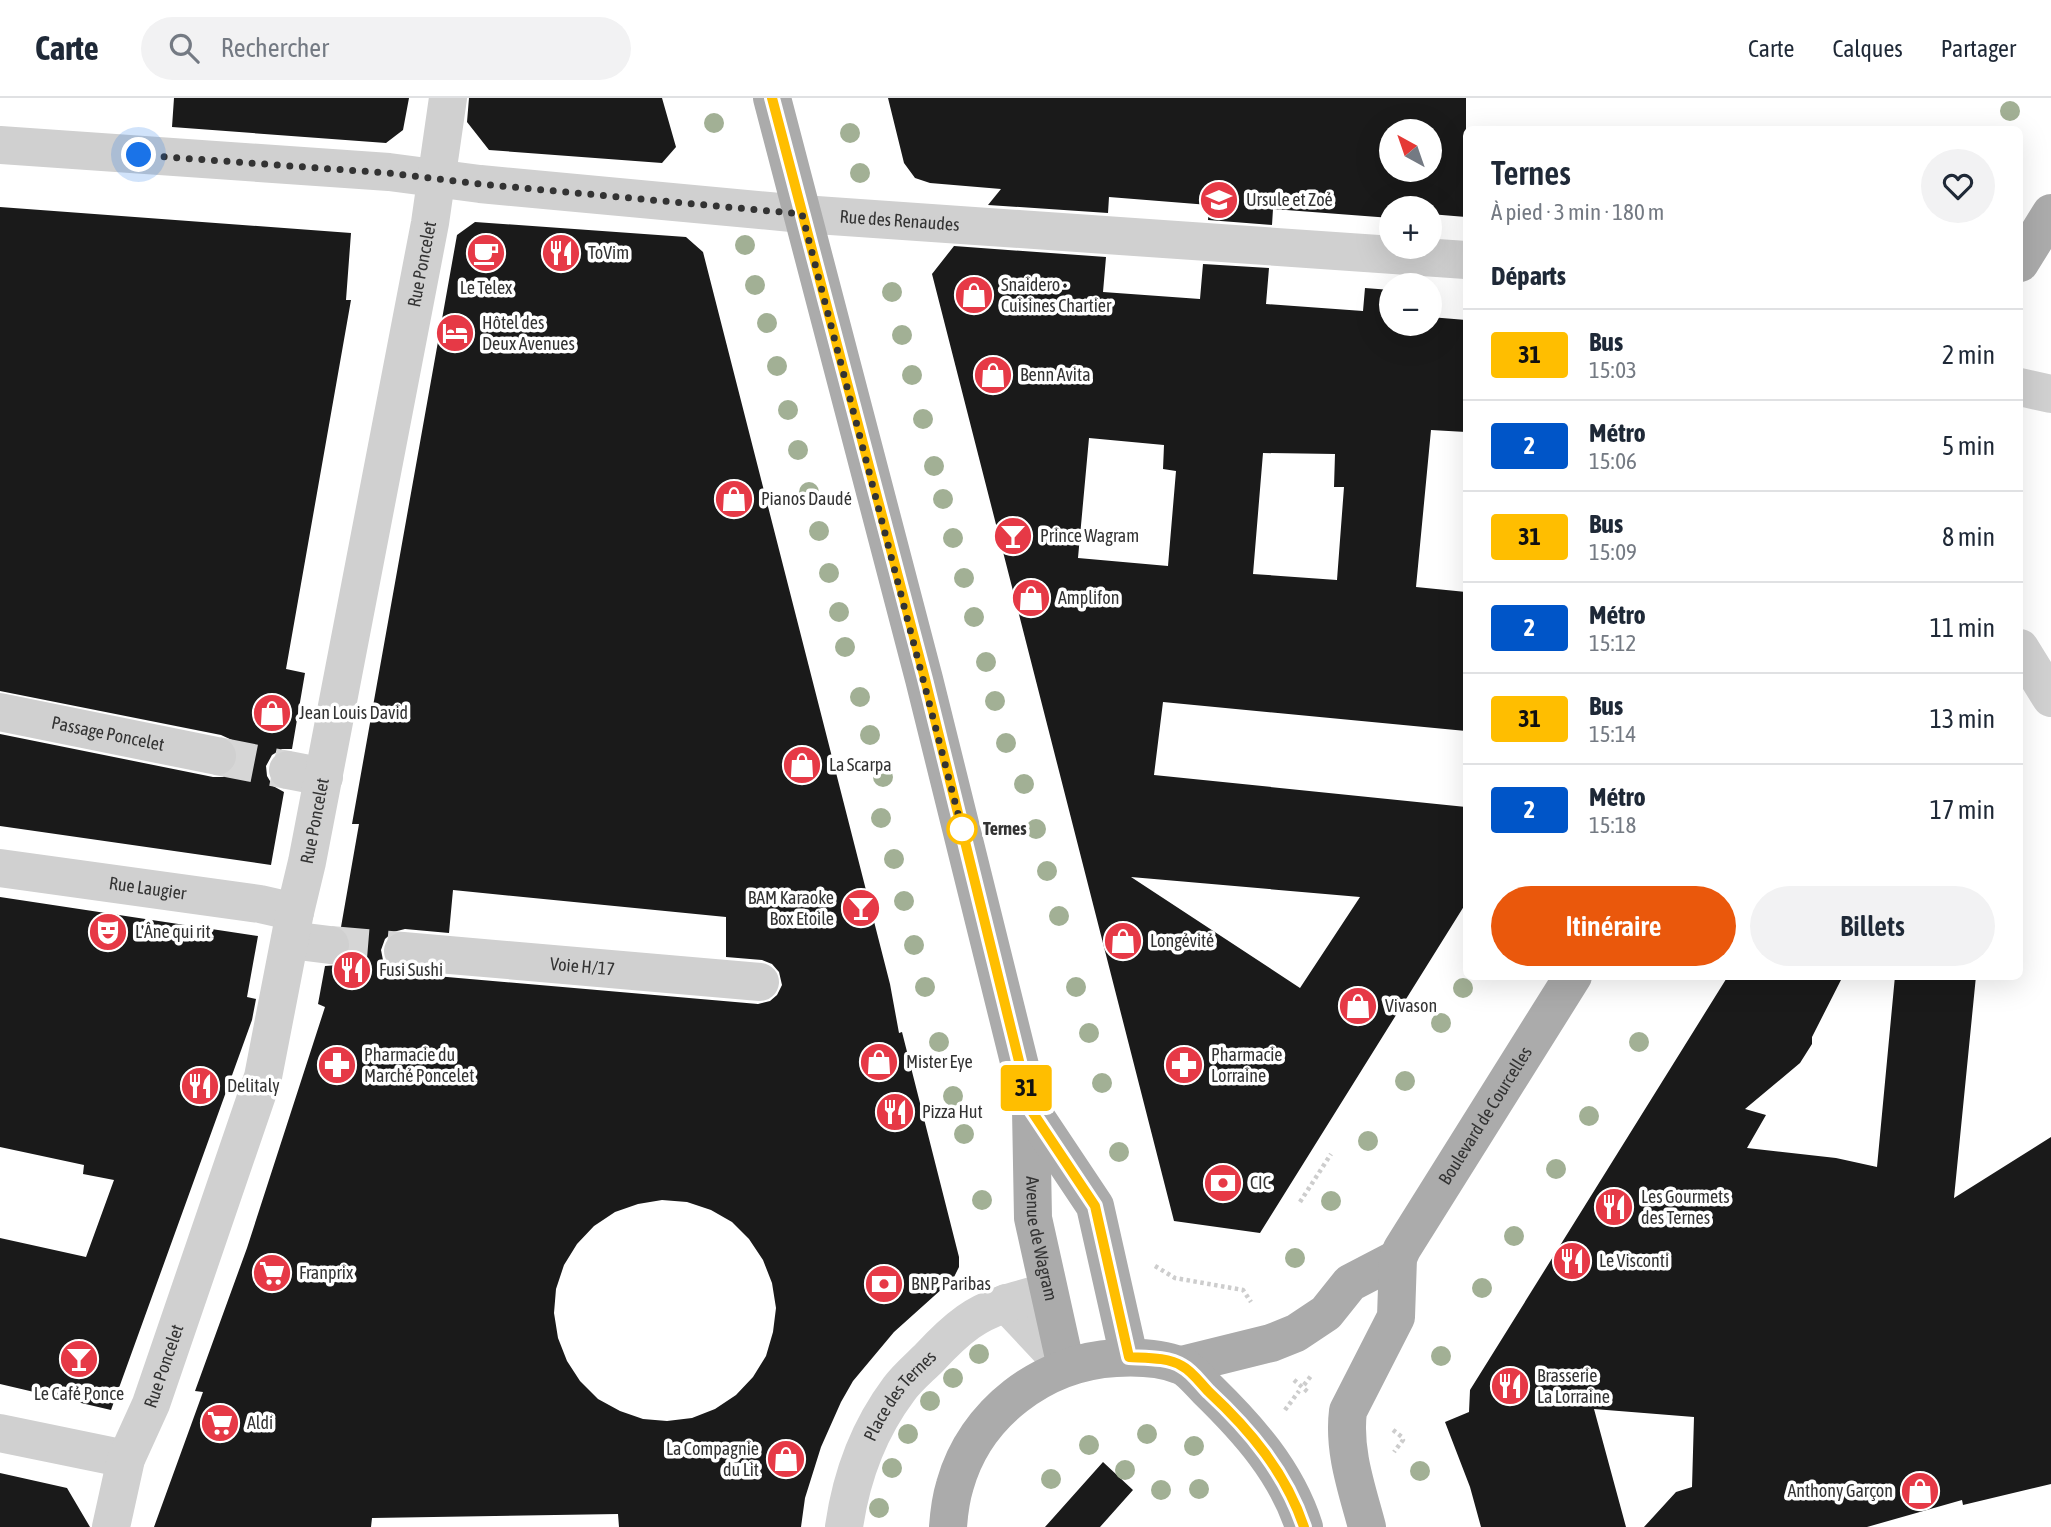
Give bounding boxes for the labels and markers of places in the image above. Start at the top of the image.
school or university icon: Ursule et Zoé [1198,179,1240,221]
place label: Ursule et Zoé [1246,189,1333,210]
cafe icon: Le Telex [465,232,507,274]
restaurant icon: ToVim [540,232,582,274]
place label: ToVim [588,242,629,263]
shop icon: Snaidero - Cuisines Chartier [953,274,995,316]
place label: Snaidero - Cuisines Chartier [1001,274,1112,316]
place label: Le Telex [460,277,512,298]
hotel icon: Hôtel des Deux Avenues [434,312,476,354]
place label: Hôtel des Deux Avenues [482,312,575,354]
shop icon: Benn Avita [972,354,1014,396]
place label: Benn Avita [1020,364,1091,385]
shop icon: Pianos Daudé [713,478,755,520]
place label: Pianos Daudé [761,488,852,509]
bar icon: Prince Wagram [992,515,1034,557]
place label: Prince Wagram [1040,525,1139,546]
shop icon: Amplifon [1010,577,1052,619]
place label: Amplifon [1058,587,1119,608]
shop icon: Jean Louis David [251,692,293,734]
place label: Jean Louis David [299,702,408,723]
shop icon: La Scarpa [781,744,823,786]
place label: La Scarpa [829,754,892,775]
marker: Ternes [947,814,977,844]
place label: Ternes [983,818,1027,839]
place label: BAM Karaoke Box Etoile [748,887,834,929]
bar icon: BAM Karaoke Box Etoile [840,887,882,929]
theatre icon: L'Âne qui rit [87,911,129,953]
shop icon: Longévité [1102,920,1144,962]
place label: L'Âne qui rit [135,921,211,942]
place label: Longévité [1150,930,1214,951]
restaurant icon: Fusi Sushi [331,949,373,991]
place label: Fusi Sushi [379,959,443,980]
shop icon: Vivason [1337,985,1379,1027]
place label: Vivason [1385,995,1437,1016]
shop icon: Mister Eye [858,1041,900,1083]
pharmacy icon: Pharmacie du Marché Poncelet [316,1044,358,1086]
place label: Pharmacie du Marché Poncelet [364,1044,474,1086]
pharmacy icon: Pharmacie Lorraine [1163,1044,1205,1086]
place label: Pharmacie Lorraine [1211,1044,1283,1086]
place label: Mister Eye [906,1051,973,1072]
restaurant icon: Delitaly [179,1065,221,1107]
place label: Delitaly [227,1075,280,1096]
restaurant icon: Pizza Hut [874,1091,916,1133]
place label: Pizza Hut [922,1101,983,1122]
bank icon: CIC [1202,1162,1244,1204]
place label: CIC [1250,1172,1271,1193]
restaurant icon: Les Gourmets des Ternes [1593,1186,1635,1228]
place label: Les Gourmets des Ternes [1641,1186,1730,1228]
restaurant icon: Le Visconti [1551,1240,1593,1282]
place label: Le Visconti [1599,1250,1669,1271]
supermarket icon: Franprix [251,1252,293,1294]
place label: Franprix [299,1262,353,1283]
bank icon: BNP Paribas [863,1263,905,1305]
place label: BNP Paribas [911,1273,991,1294]
bar icon: Le Café Ponce [58,1338,100,1380]
restaurant icon: Brasserie La Lorraine [1489,1365,1531,1407]
place label: Brasserie La Lorraine [1537,1365,1610,1407]
place label: Le Café Ponce [34,1383,124,1404]
supermarket icon: Aldi [199,1402,241,1444]
place label: Aldi [247,1412,273,1433]
place label: La Compagnie du Lit [666,1438,759,1480]
shop icon: La Compagnie du Lit [765,1438,807,1480]
shop icon: Anthony Garçon [1899,1470,1941,1512]
place label: Anthony Garçon [1787,1480,1893,1501]

